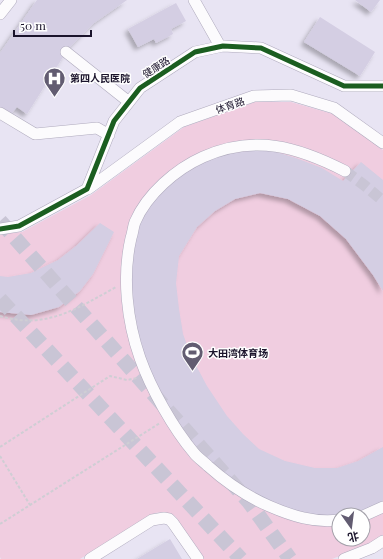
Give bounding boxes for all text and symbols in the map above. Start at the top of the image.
scale bar [14,12,91,38]
text: 50 m [20,17,46,33]
street label: 健康路 [140,53,172,81]
hospital icon: 第四人民医院 [41,65,67,98]
place label: 第四人民医院 [70,71,130,85]
street label: 体育路 [214,93,246,117]
sports icon: 大田湾体育场 [179,340,205,373]
place label: 大田湾体育场 [208,346,268,360]
north arrow [331,507,371,547]
text: 北 [346,529,361,546]

